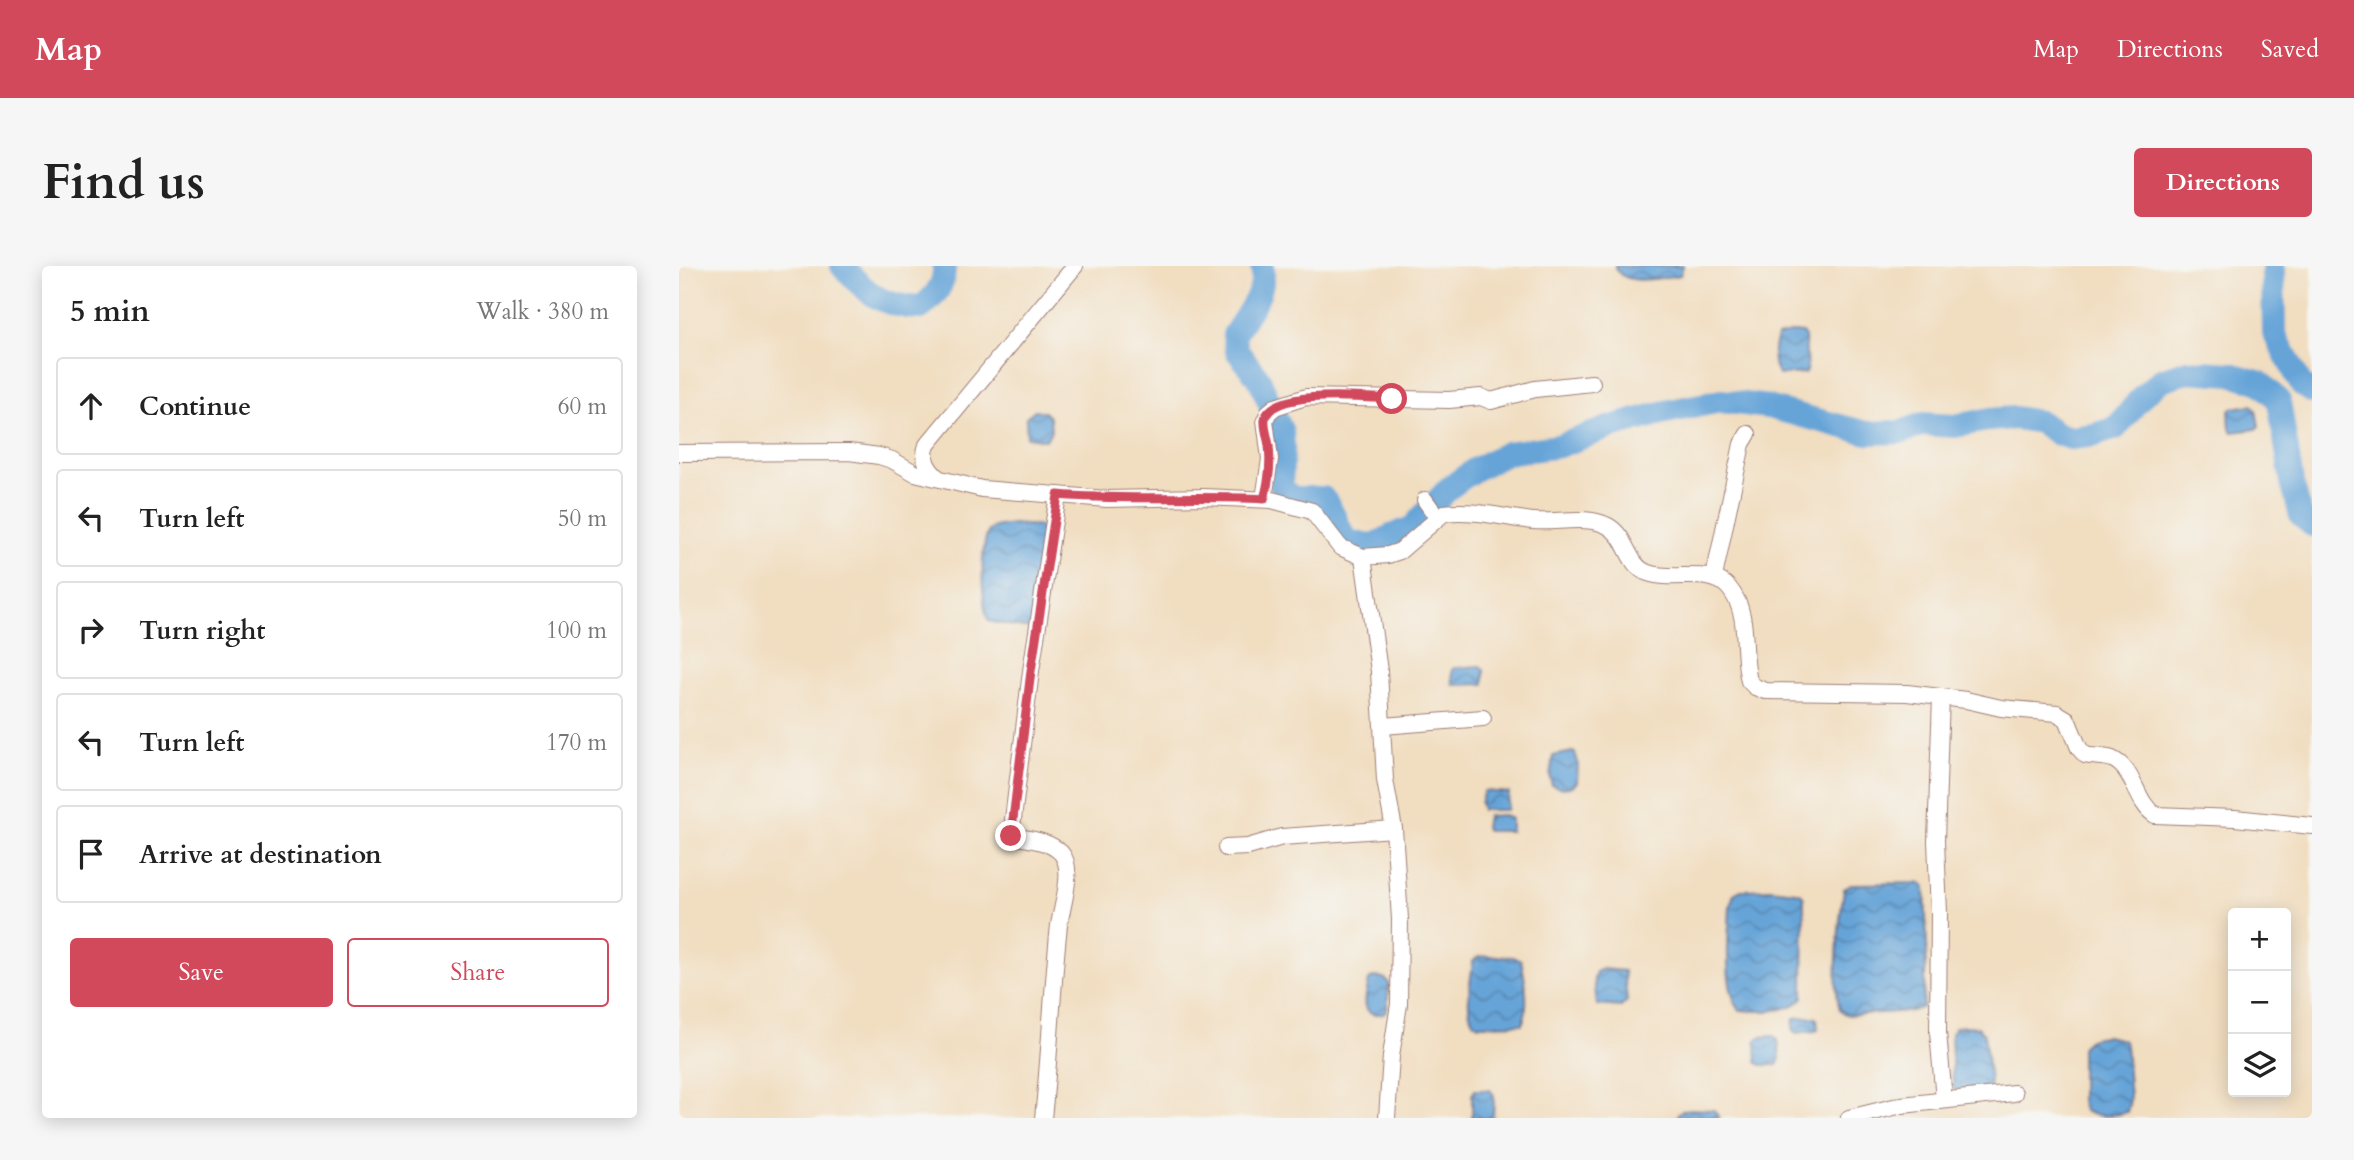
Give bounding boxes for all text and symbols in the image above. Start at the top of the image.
text: Map [35,27,102,72]
text: Map [2033,33,2079,66]
text: Directions [2117,33,2223,66]
text: Saved [2261,33,2319,66]
button: Directions [2134,148,2312,217]
text: Find us [42,149,205,216]
text: 5 min [70,291,150,332]
text: Walk · 380 m [476,296,609,327]
route start [1376,383,1407,414]
icon: ahead [72,387,110,425]
text: Continue [139,389,251,424]
text: 60 m [558,391,607,422]
icon: left [72,499,110,537]
text: Turn left [139,501,244,536]
text: 50 m [558,503,607,534]
icon: right [72,611,110,649]
text: Turn right [139,613,266,648]
text: 100 m [546,615,607,646]
icon: left [72,723,110,761]
text: Turn left [139,725,244,760]
text: 170 m [546,727,607,758]
route end [995,820,1026,851]
icon: arrive [72,835,110,873]
text: Arrive at destination [139,837,382,872]
map controls [2228,908,2291,1097]
button: + [2228,908,2291,971]
button: Save [70,938,333,1007]
button: Share [347,938,609,1007]
button: − [2228,971,2291,1034]
button: layers [2228,1034,2291,1097]

